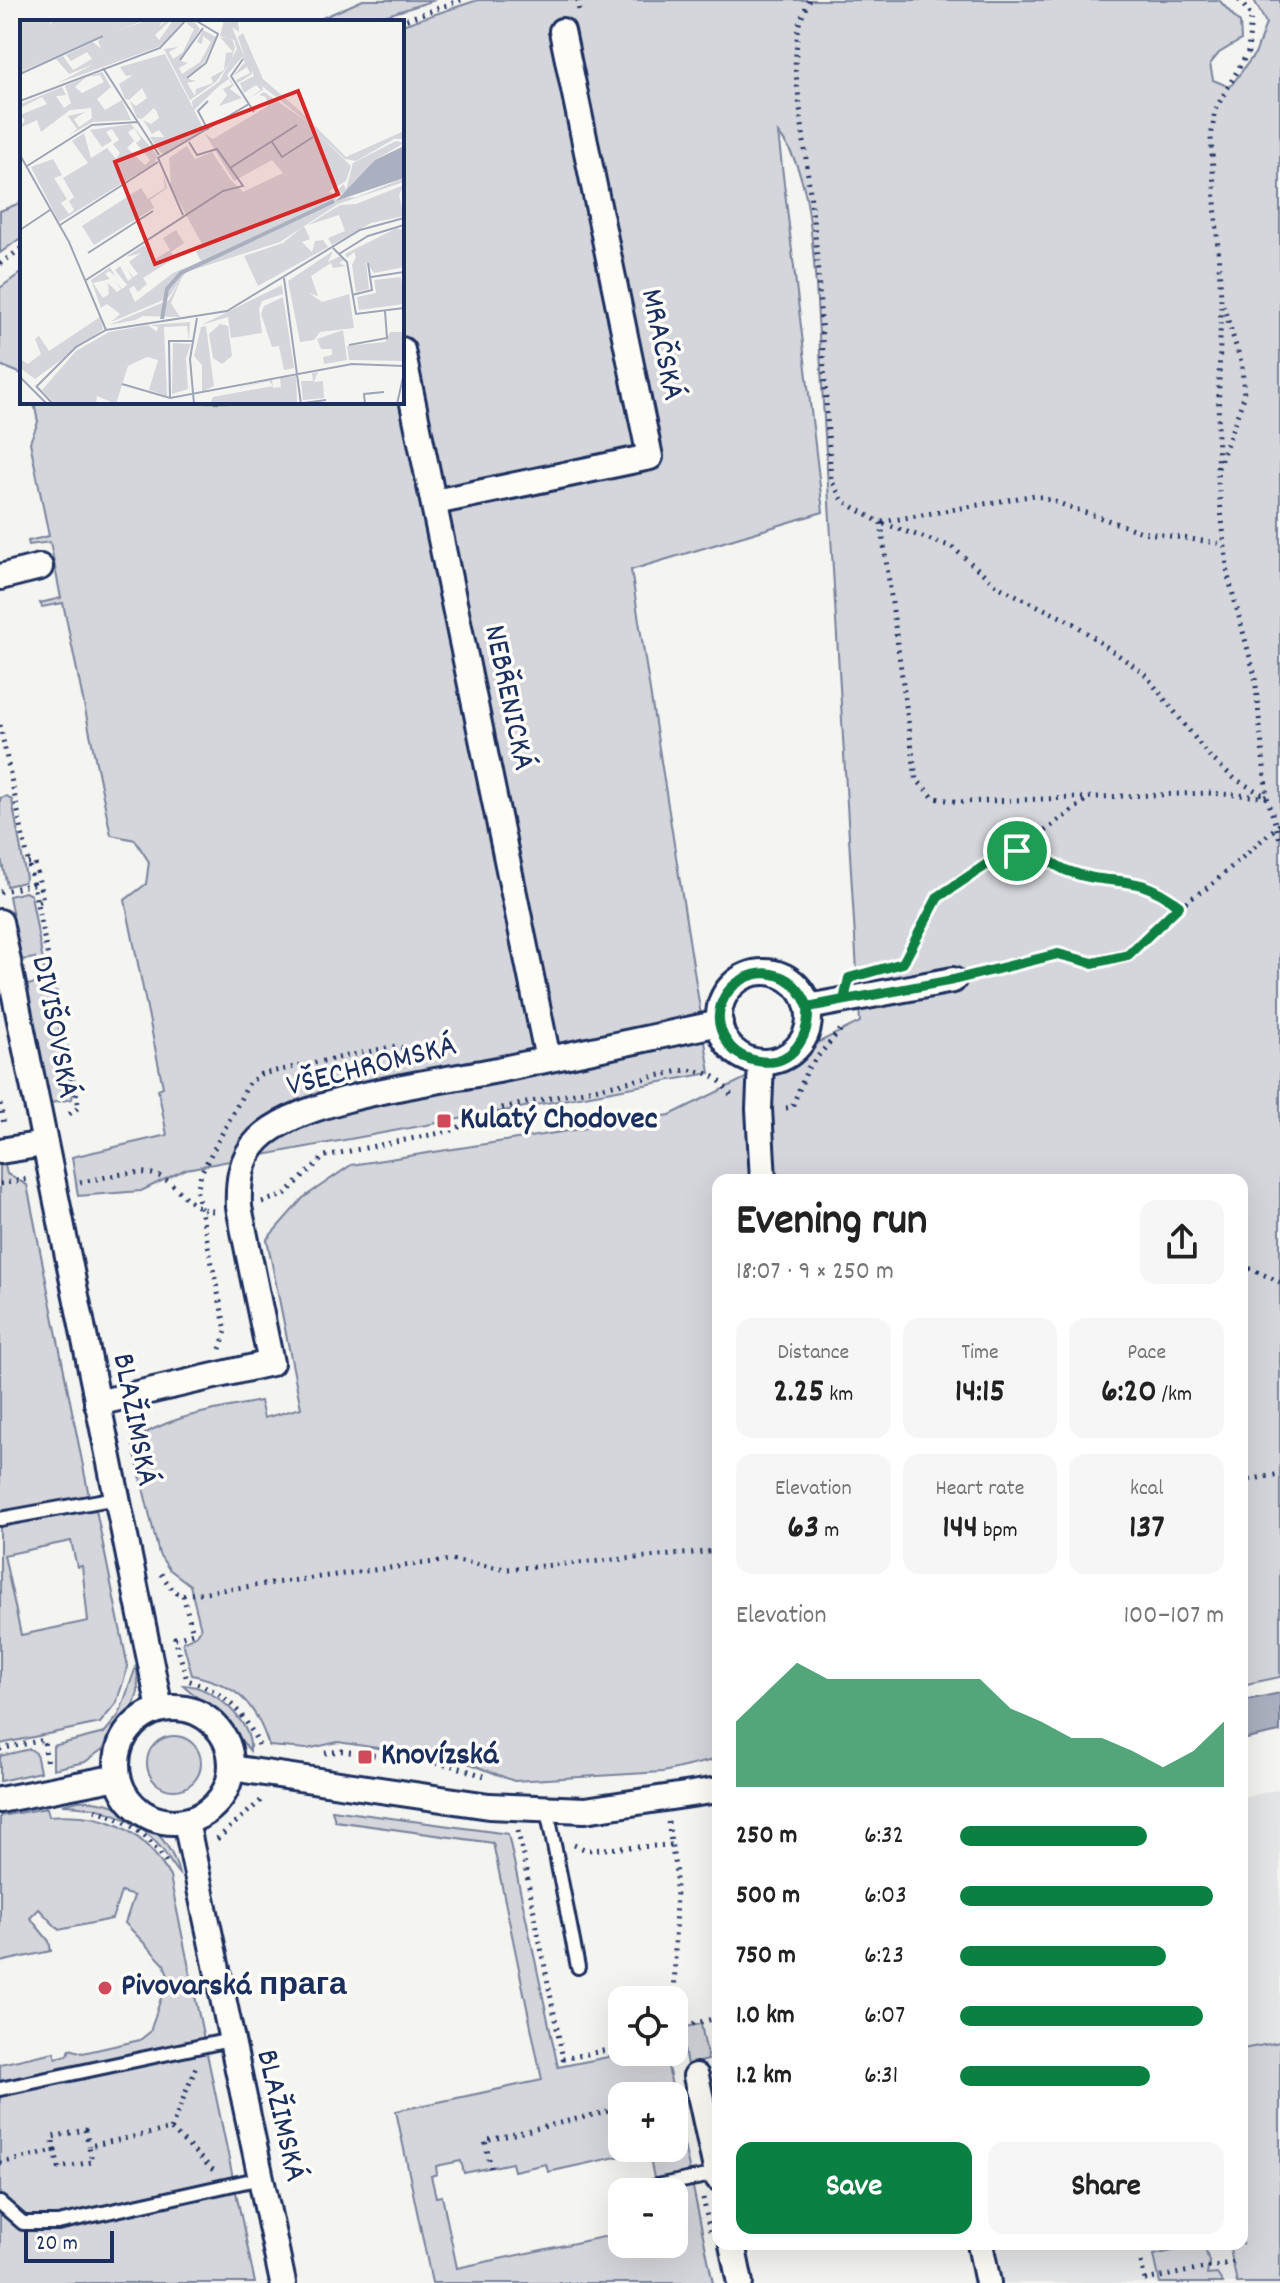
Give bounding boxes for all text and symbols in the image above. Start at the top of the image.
inset map [20,20,404,404]
street label: MRAČSKÁ [626,285,694,405]
street label: NEBŘENICKÁ [469,621,545,775]
pin [983,817,1051,885]
icon: arrive [995,829,1039,873]
street label: DIVIŠOVSKÁ [17,952,89,1102]
street label: VŠECHROMSKÁ [282,1025,462,1111]
place label: Kulatý Chodovec [460,1098,658,1144]
marker: Kulatý Chodovec [435,1112,453,1130]
text: Evening run [736,1192,927,1255]
button: share [1140,1200,1224,1284]
text: 18:07 · 9 × 250 m [736,1254,894,1291]
text: Distance [777,1338,849,1369]
text: Time [961,1338,999,1369]
text: Pace [1127,1338,1166,1369]
street label: BLAŽIMSKÁ [98,1350,168,1490]
text: 2.25 [773,1369,824,1418]
text: 14:15 [955,1369,1005,1418]
text: 6:20 [1101,1369,1157,1418]
text: km [824,1380,853,1411]
text: /km [1157,1380,1192,1411]
text: Elevation [775,1474,852,1505]
text: Heart rate [936,1474,1024,1505]
text: kcal [1130,1474,1163,1505]
text: 63 [787,1505,819,1554]
text: 144 [942,1505,978,1554]
text: 137 [1129,1505,1164,1554]
text: m [819,1516,839,1547]
text: bpm [978,1516,1018,1547]
text: Elevation [736,1598,826,1635]
text: 100–107 m [1123,1598,1224,1635]
place label: Knovízská [381,1734,500,1780]
marker: Knovízská [356,1748,374,1766]
text: 250 m [736,1818,797,1855]
text: 6:32 [864,1818,904,1855]
text: 500 m [736,1878,800,1915]
text: 6:03 [864,1878,907,1915]
text: 750 m [736,1938,796,1975]
text: 6:23 [864,1938,904,1975]
place label: Pivovarská прага [121,1965,347,2011]
marker: Pivovarská прага [96,1979,114,1997]
map controls [608,1986,688,2258]
button: locate [608,1986,688,2066]
text: 1.0 km [736,1998,795,2035]
text: 6:07 [864,1998,905,2035]
street label: BLAŽIMSKÁ [241,2045,317,2187]
text: 1.2 km [736,2058,792,2095]
text: 6:31 [864,2058,898,2095]
button: + [608,2082,688,2162]
button: Save [736,2142,972,2234]
button: Share [988,2142,1224,2234]
button: − [608,2178,688,2258]
scale bar [24,2227,114,2263]
text: 20 m [36,2229,78,2260]

